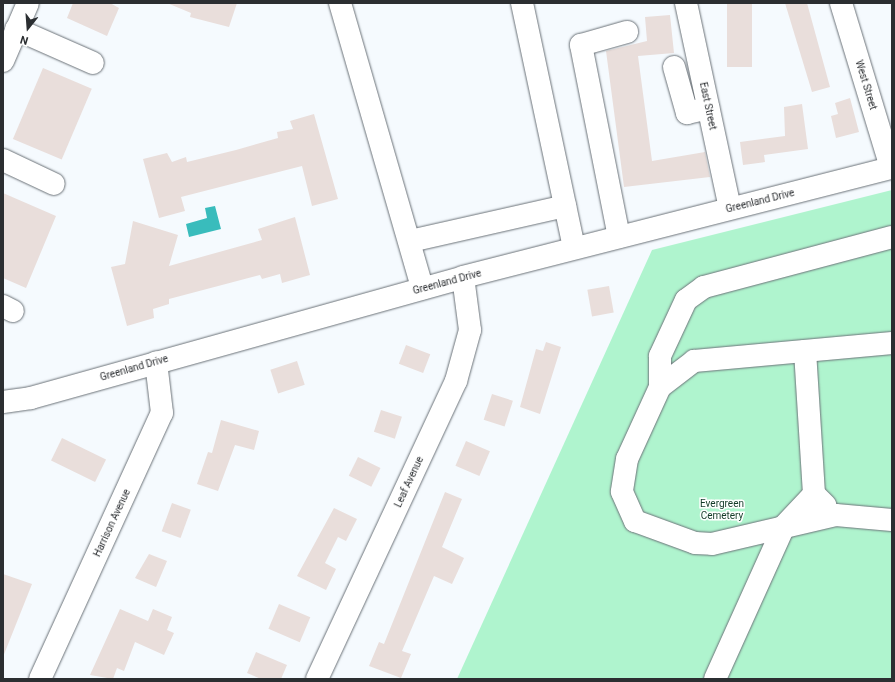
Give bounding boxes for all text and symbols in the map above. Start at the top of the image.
north arrow [8,8,48,48]
text: N [19,33,30,47]
street label: West Street [853,59,879,111]
street label: East Street [697,81,719,131]
street label: Greenland Drive [724,187,796,215]
street label: Greenland Drive [412,267,482,297]
street label: Greenland Drive [99,353,169,383]
street label: Leaf Avenue [392,455,426,509]
street label: Harrison Avenue [91,487,133,559]
park label: Evergreen Cemetery [700,497,744,520]

